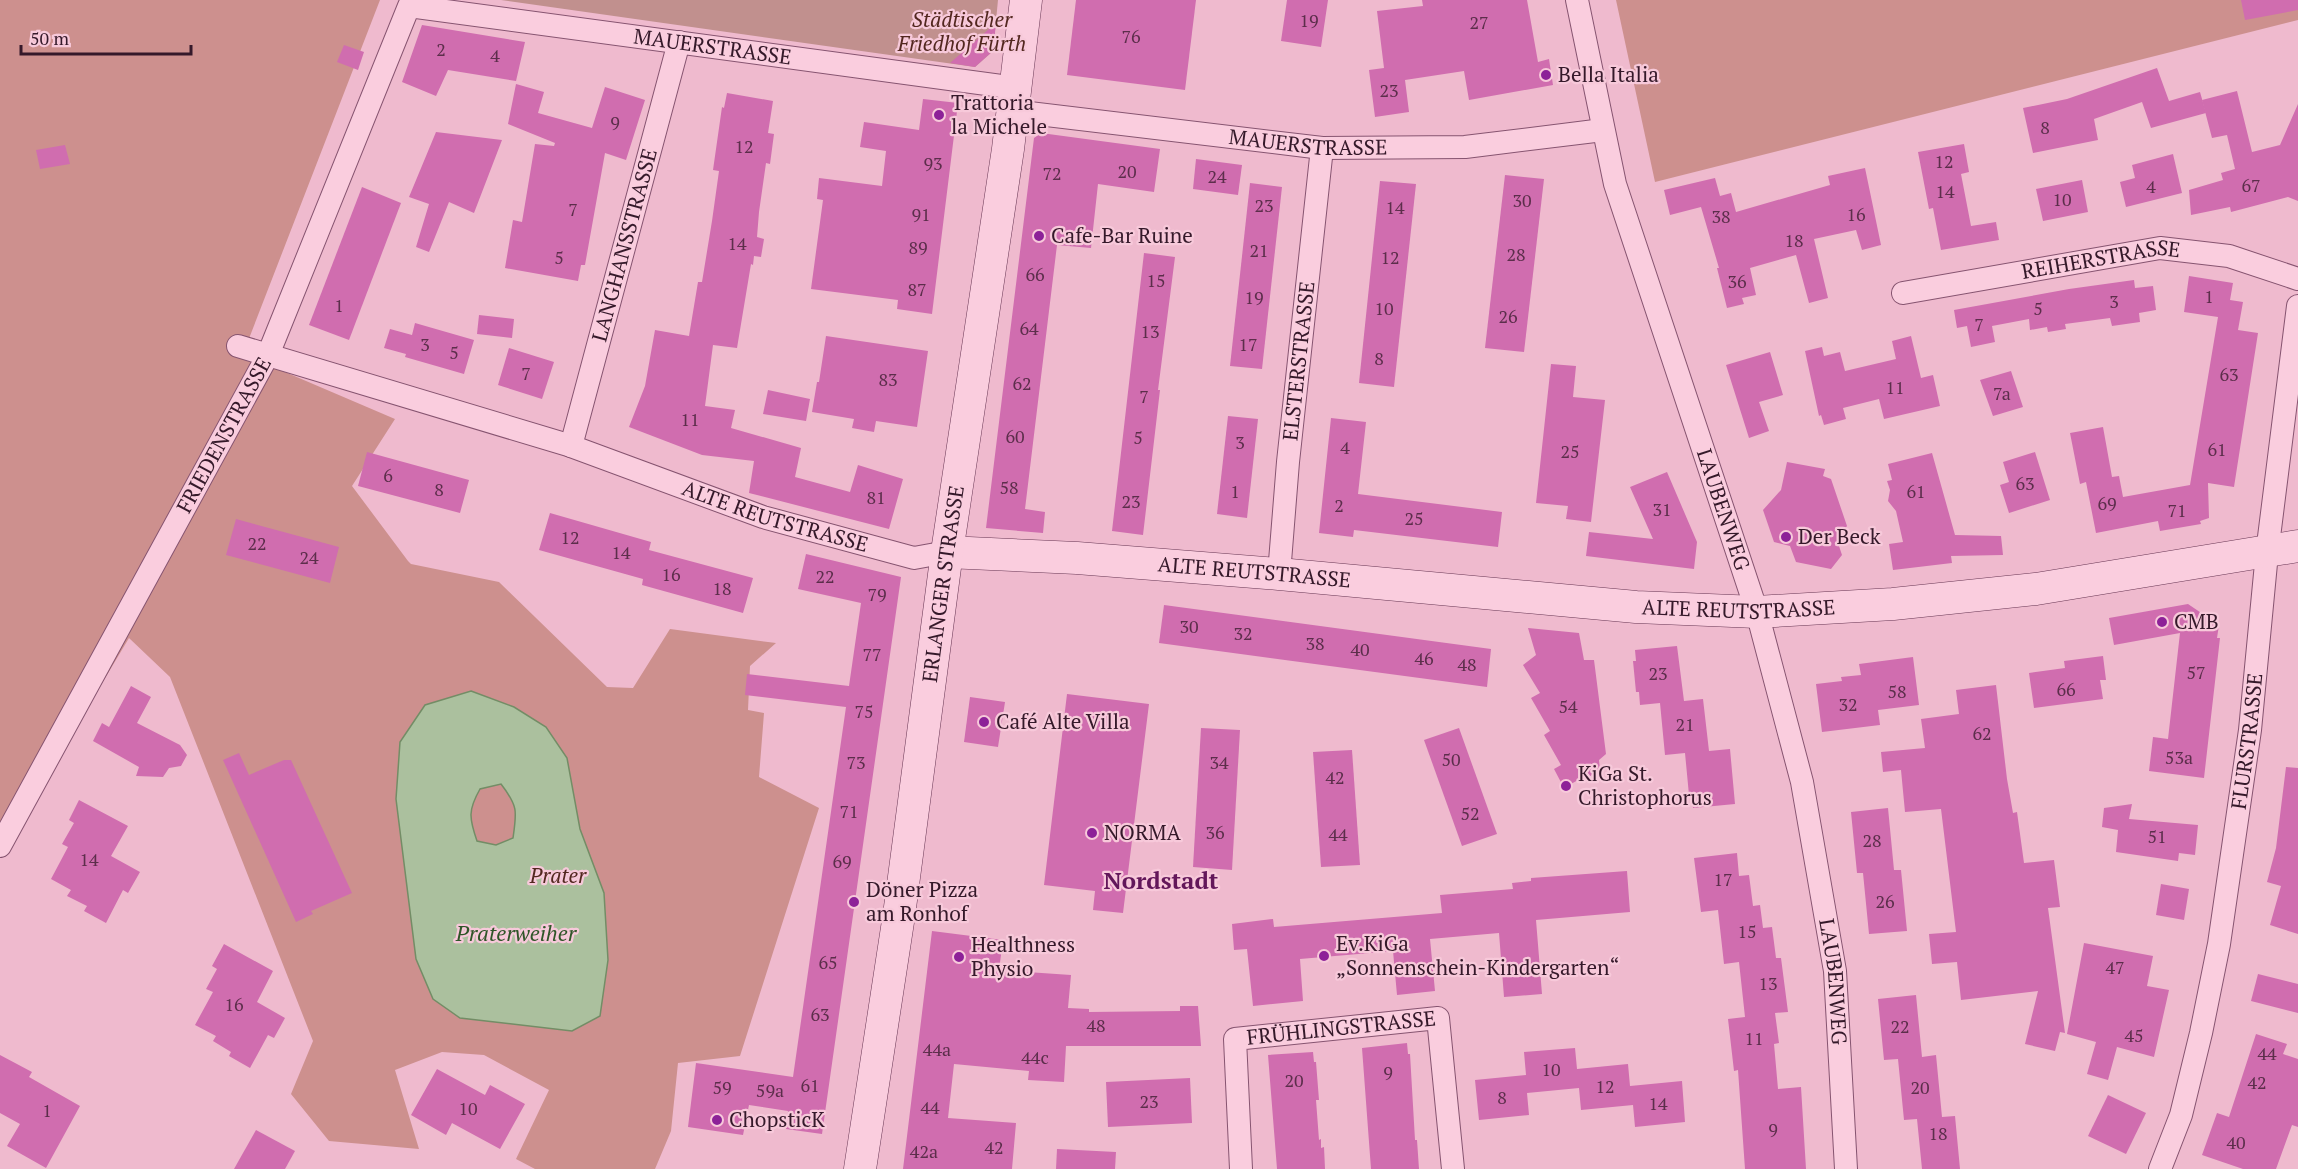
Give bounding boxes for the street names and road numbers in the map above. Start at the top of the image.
street label: MAUERSTRASSE [632,21,793,71]
street label: MAUERSTRASSE [1227,122,1387,161]
street label: LANGHANSSTRASSE [585,145,663,344]
street label: REIHERSTRASSE [2019,233,2182,285]
street label: ELSTERSTRASSE [1275,280,1321,442]
street label: FRIEDENSTRASSE [169,352,277,518]
street label: LAUBENWEG [1691,445,1757,574]
street label: ALTE REUTSTRASSE [679,473,872,558]
street label: ERLANGER STRASSE [915,483,970,684]
street label: ALTE REUTSTRASSE [1157,549,1352,594]
street label: ALTE REUTSTRASSE [1641,592,1836,625]
street label: FLURSTRASSE [2224,672,2268,811]
street label: LAUBENWEG [1813,916,1854,1046]
street label: FRÜHLINGSTRASSE [1245,1003,1437,1051]

